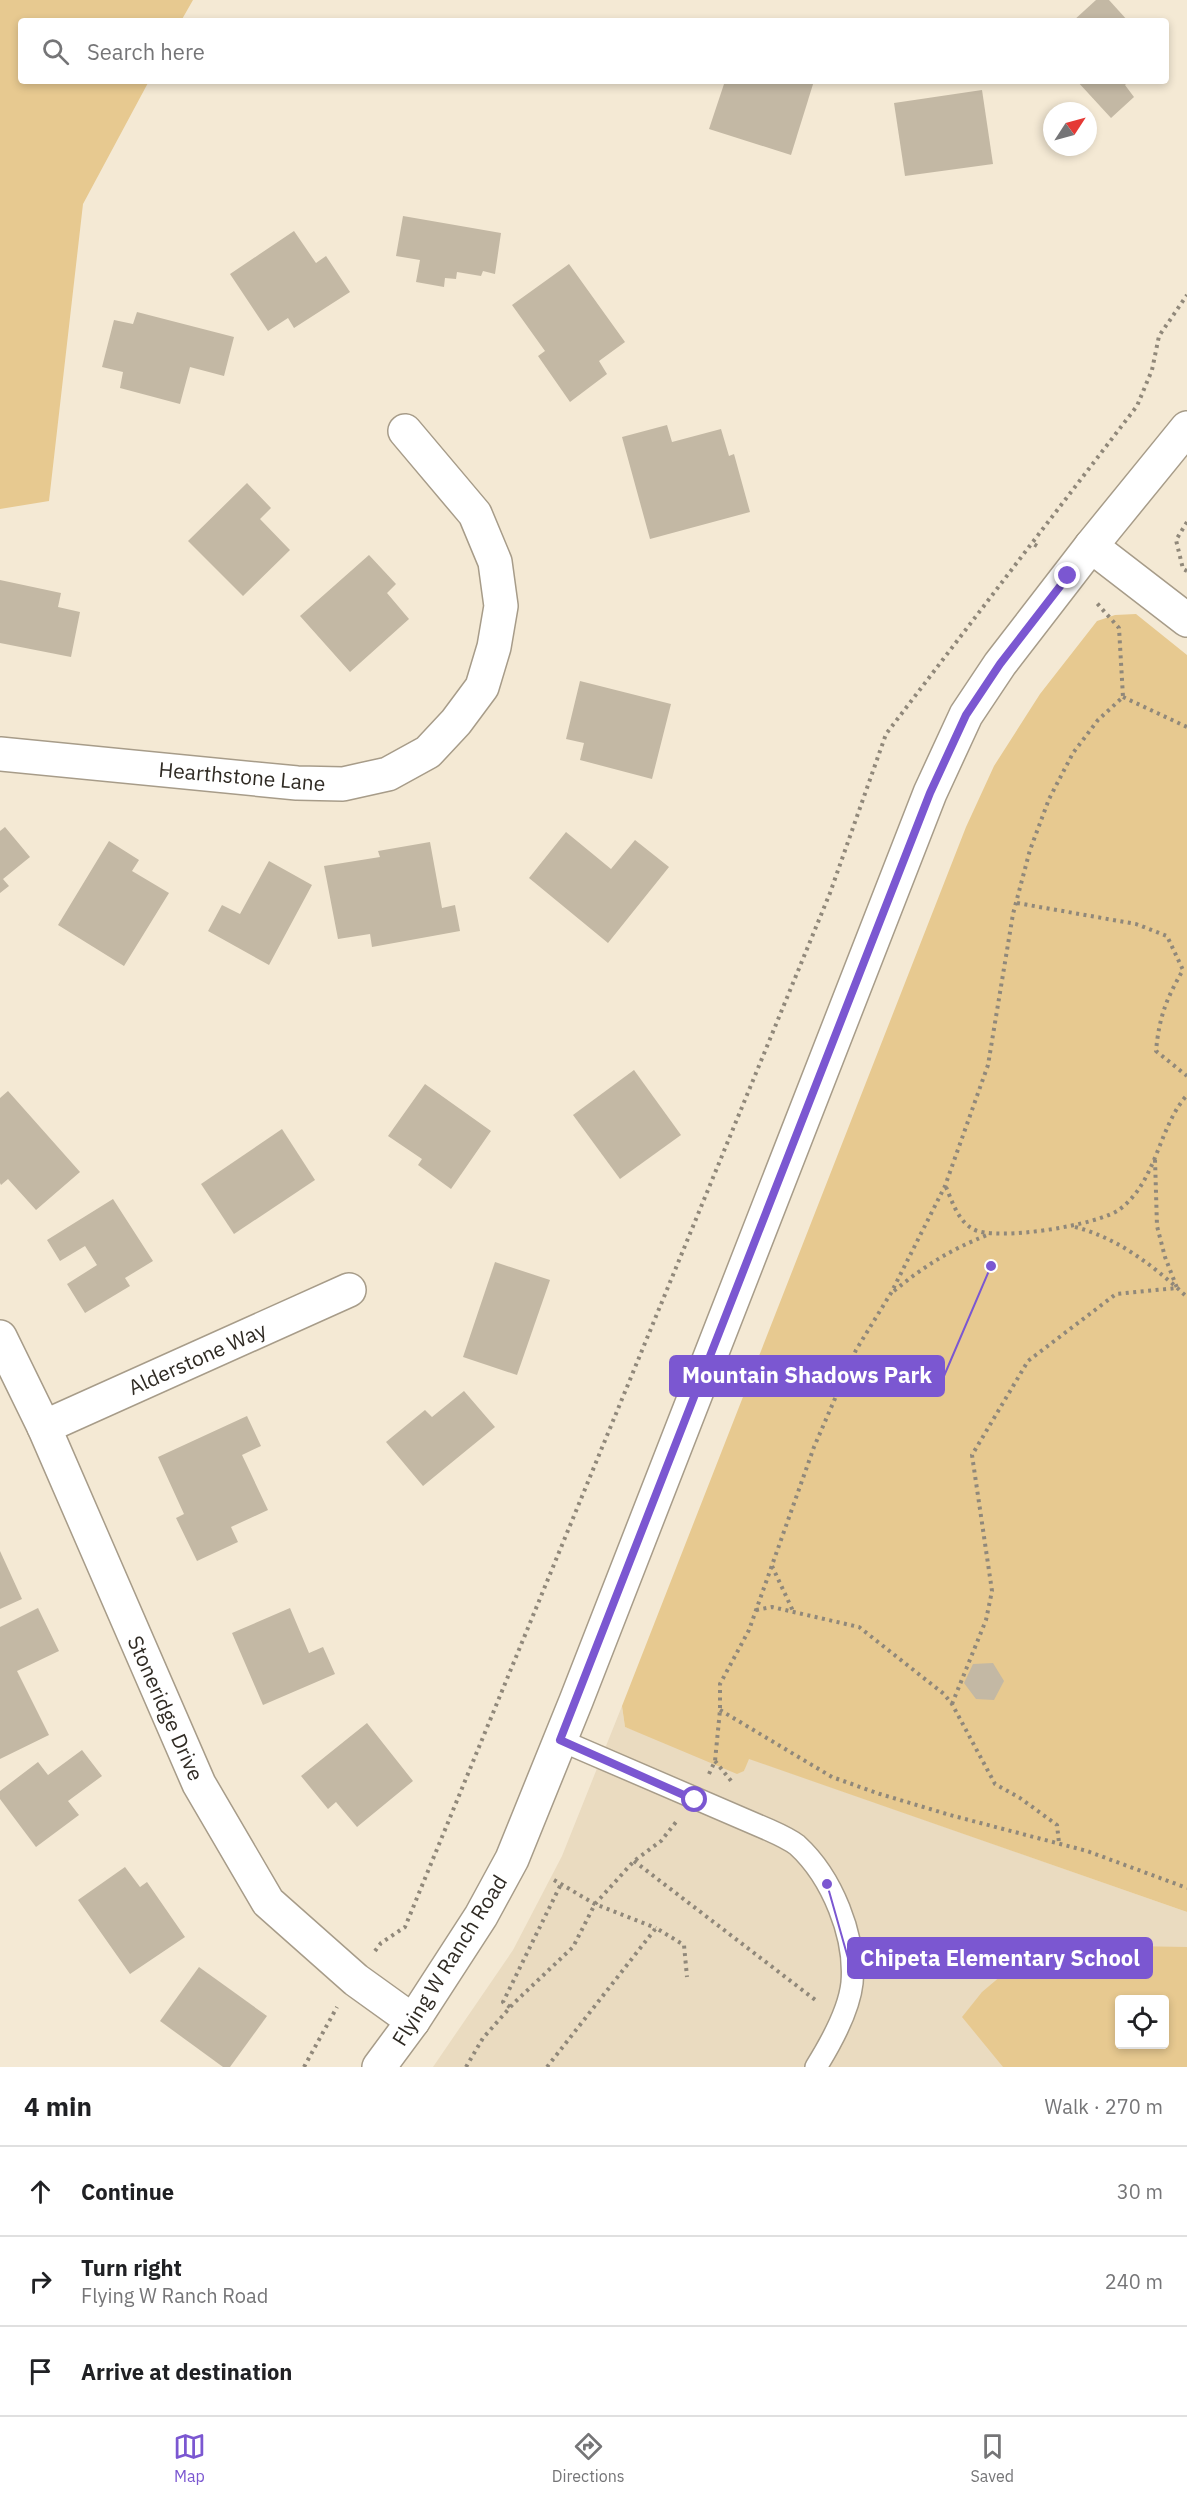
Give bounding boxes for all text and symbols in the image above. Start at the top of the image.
search box [18,18,1169,84]
icon: search [39,35,72,68]
text: Search here [87,37,205,66]
north arrow [1043,102,1097,156]
route end [1054,562,1080,588]
street label: Hearthstone Lane [157,755,327,797]
street label: Alderstone Way [124,1315,271,1401]
callout: Mountain Shadows Park [670,1356,944,1396]
text: Mountain Shadows Park [682,1360,932,1389]
street label: Stoneridge Drive [121,1631,211,1785]
route start [681,1786,707,1812]
street label: Flying W Ranch Road [385,1869,513,2051]
callout: Chipeta Elementary School [848,1938,1152,1978]
text: Chipeta Elementary School [860,1943,1140,1972]
map controls [1115,1995,1169,2049]
button: locate [1115,1995,1169,2049]
text: 4 min [24,2089,92,2123]
text: Walk · 270 m [1045,2093,1163,2120]
icon: ahead [24,2175,57,2208]
text: Continue [81,2177,174,2206]
text: 30 m [1117,2178,1163,2205]
text: Turn right [81,2253,182,2282]
icon: right [24,2265,57,2298]
text: 240 m [1105,2268,1163,2295]
text: Flying W Ranch Road [81,2282,268,2309]
icon: arrive [24,2355,57,2388]
text: Arrive at destination [81,2357,292,2386]
tab: Map [173,2430,206,2486]
tab: Directions [552,2430,625,2486]
tab: Saved [971,2430,1014,2486]

